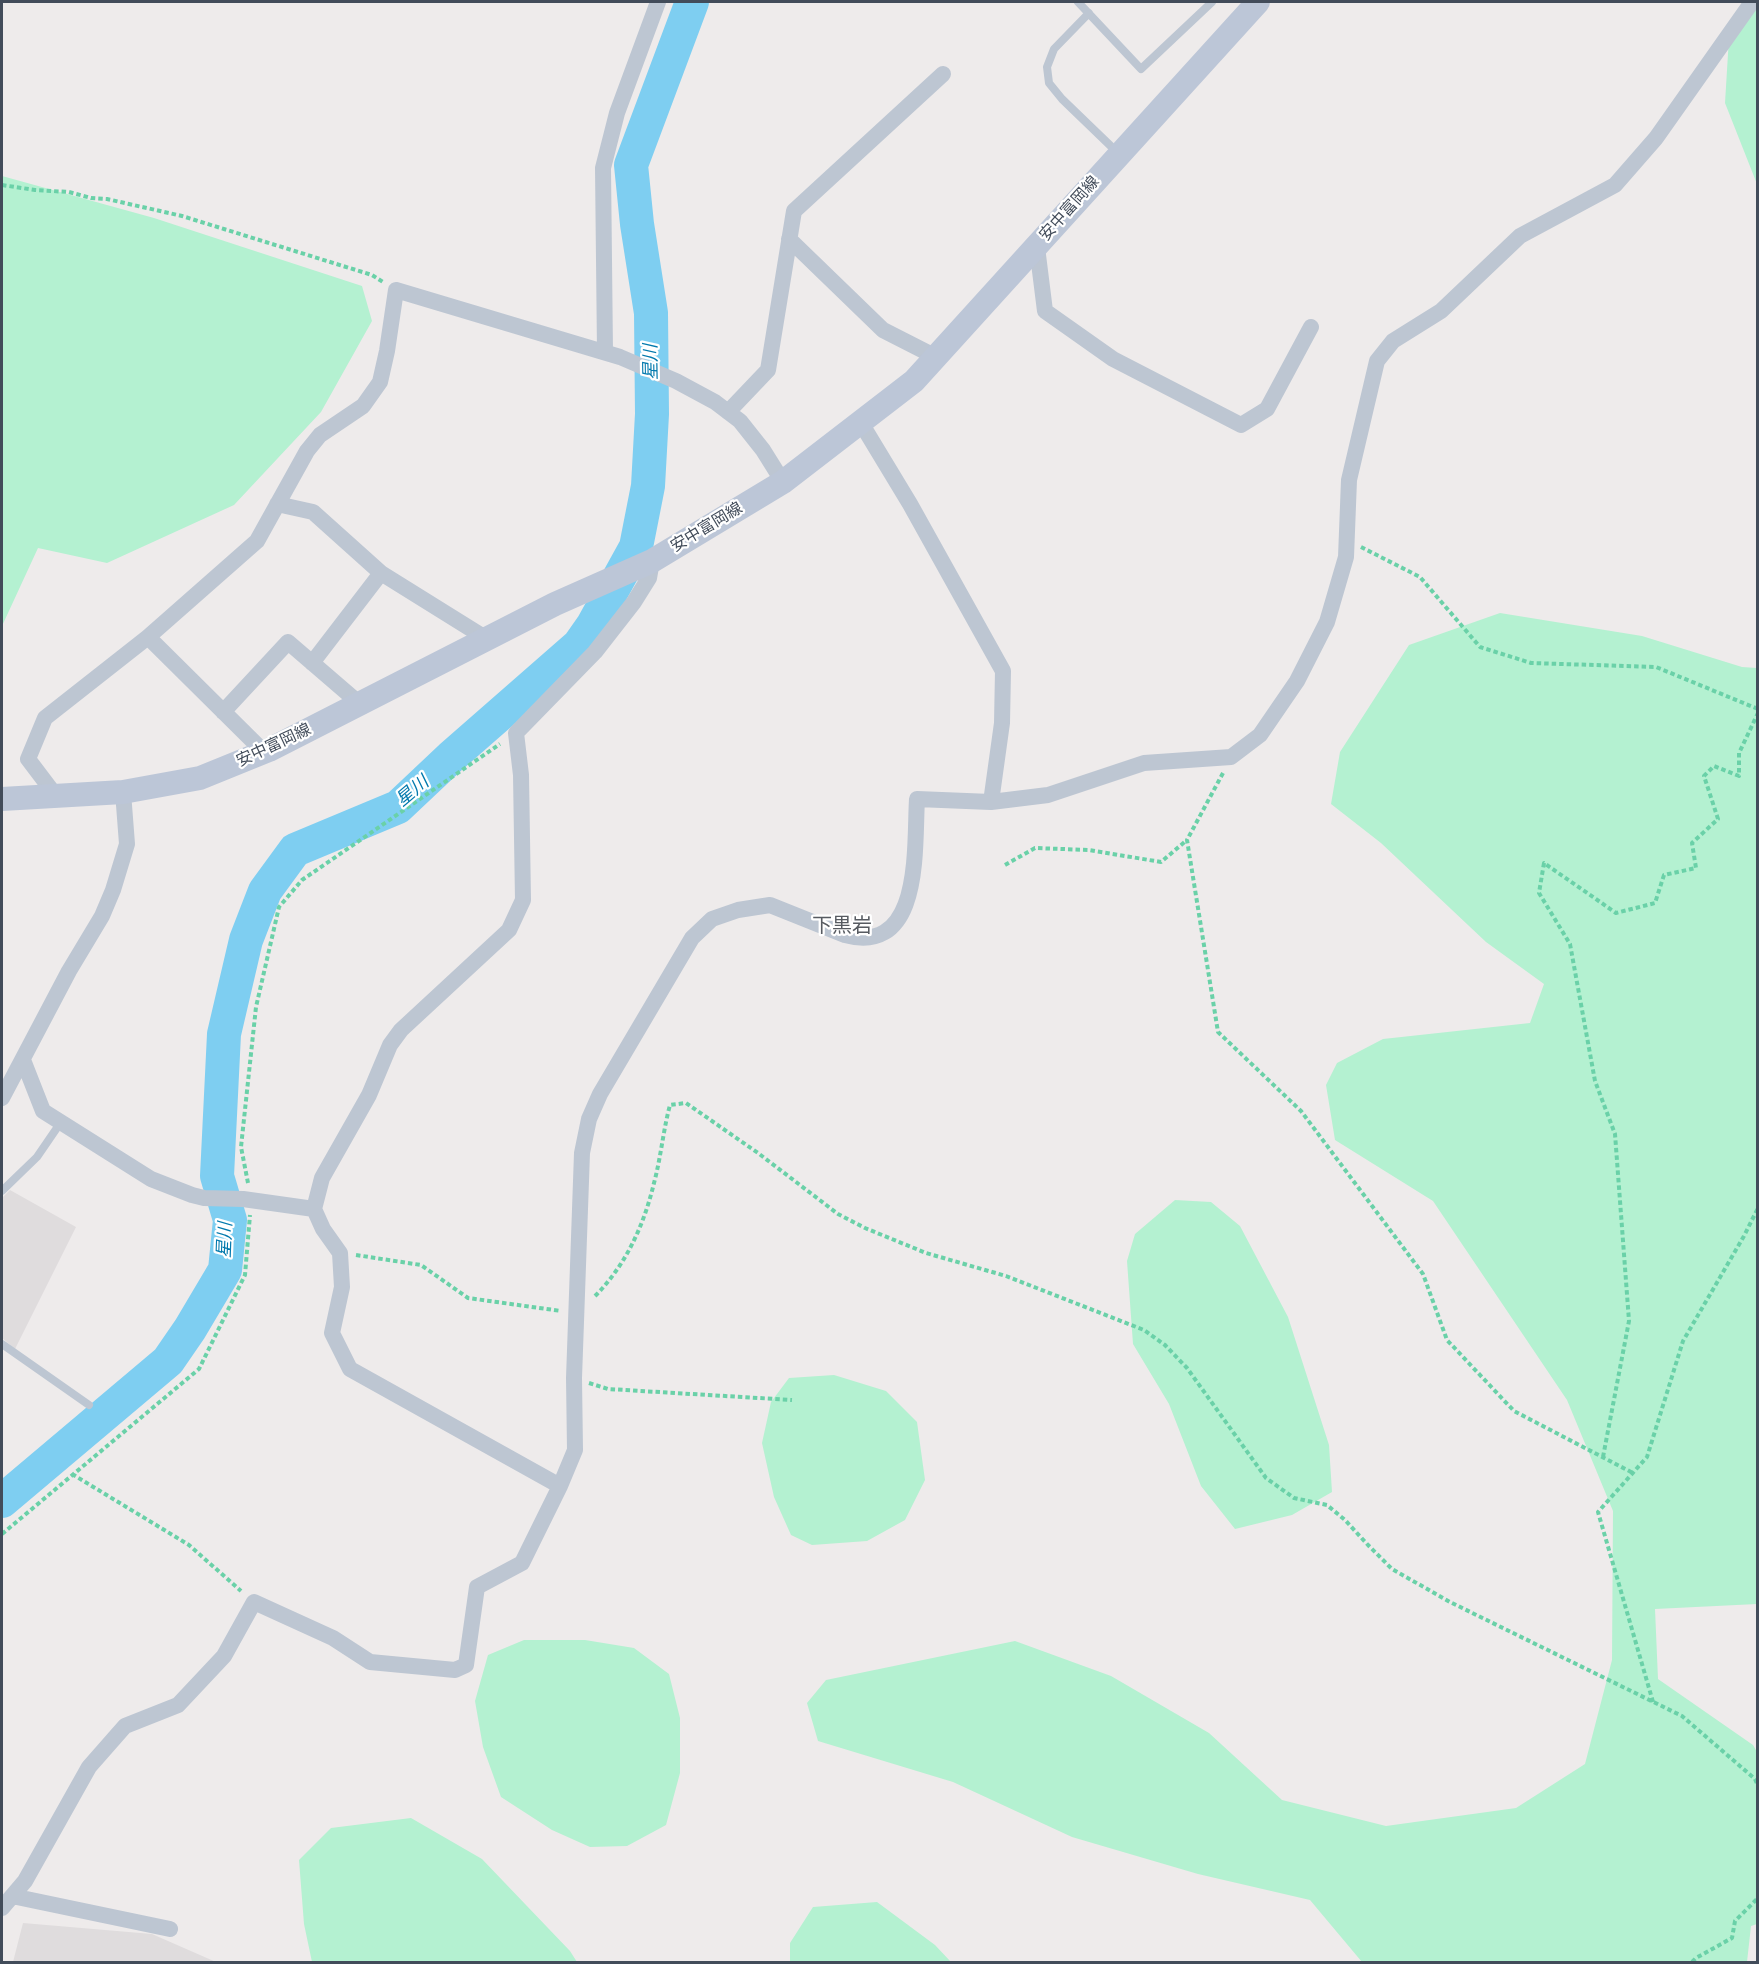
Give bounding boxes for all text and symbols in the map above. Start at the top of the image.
street label: 安中富岡線 [1036,173,1104,245]
water label: 星川 [641,344,663,380]
street label: 安中富岡線 [668,499,746,557]
street label: 安中富岡線 [234,720,314,772]
water label: 星川 [392,772,434,812]
district label: 下黒岩 [812,915,872,939]
water label: 星川 [215,1222,237,1258]

